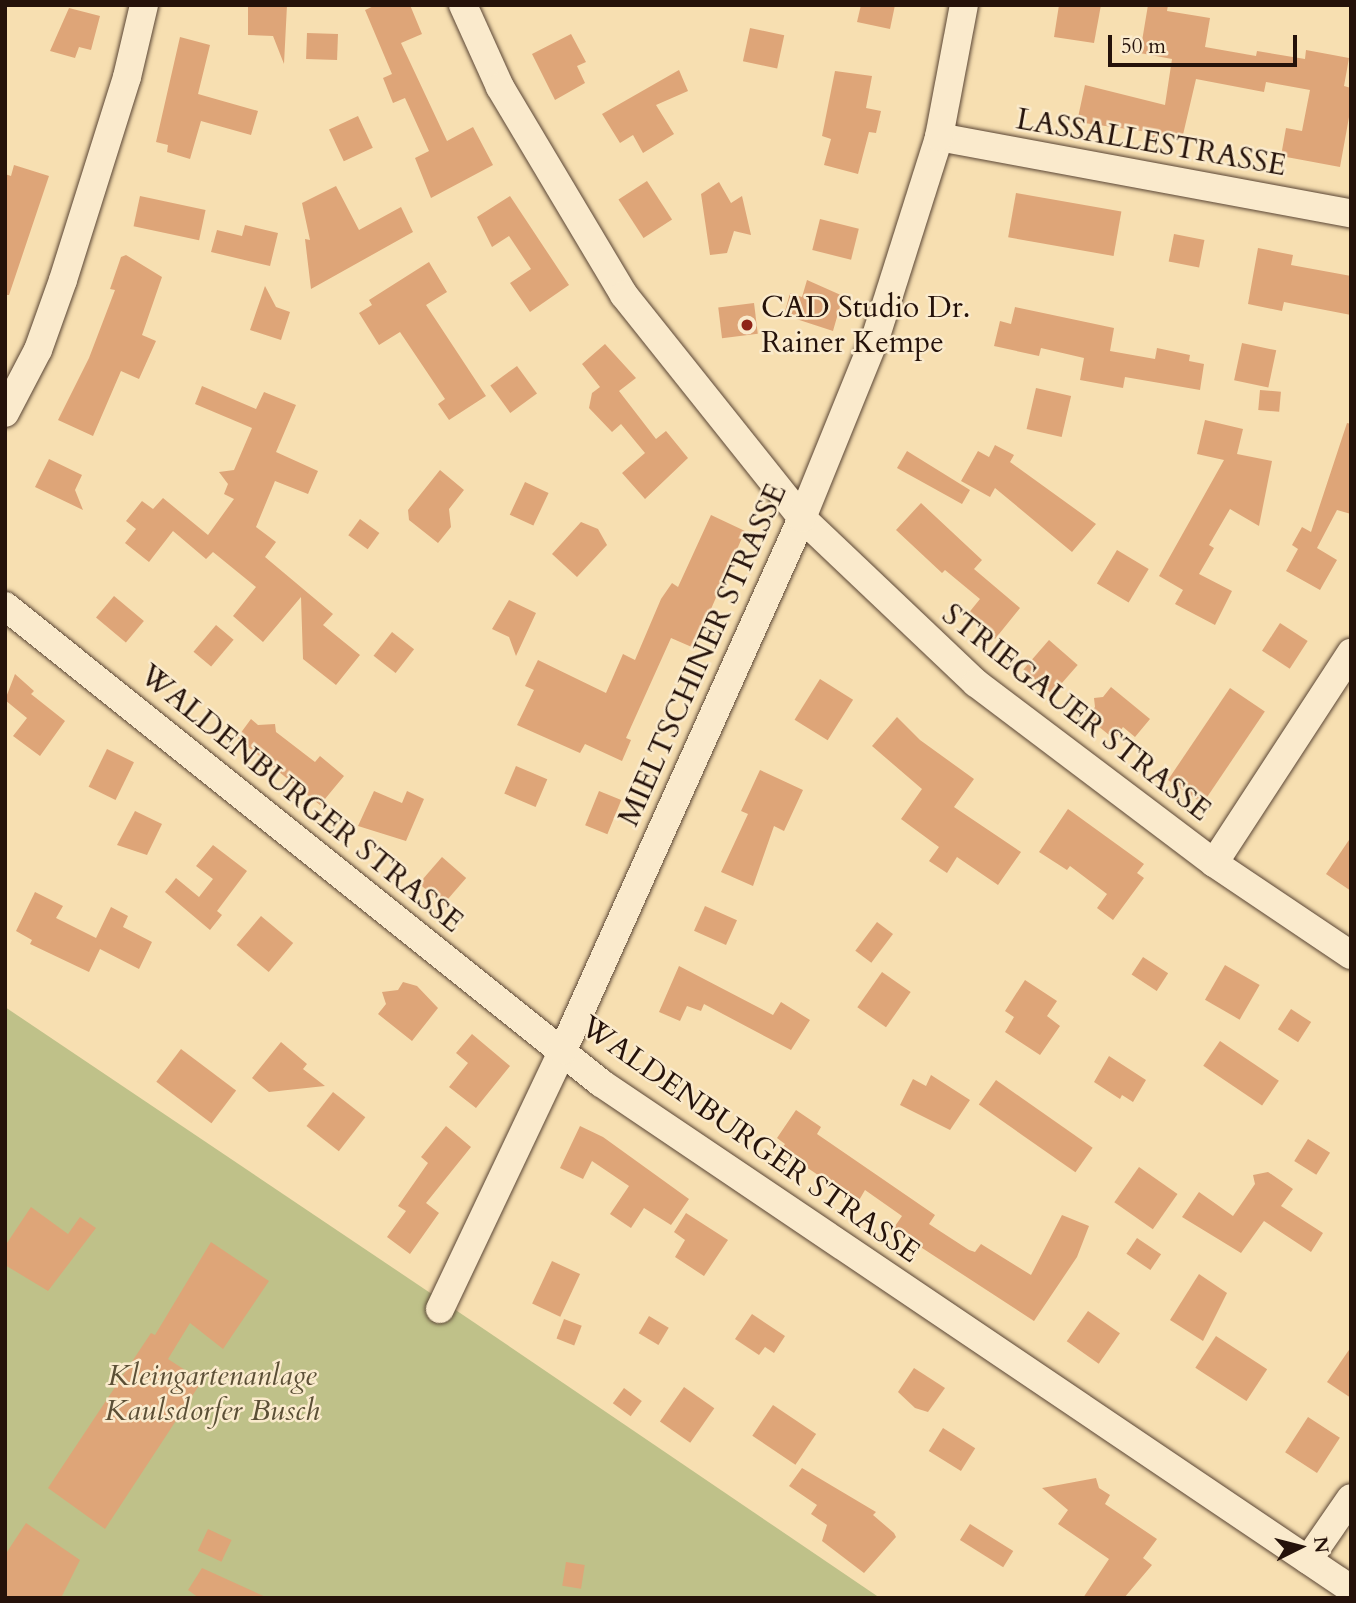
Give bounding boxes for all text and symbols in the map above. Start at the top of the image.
scale bar [1111,21,1300,65]
text: 50 m [1121,32,1166,61]
street label: LASSALLESTRASSE [1013,102,1289,184]
place label: CAD Studio Dr. Rainer Kempe [761,290,970,360]
marker: CAD Studio Dr. Rainer Kempe [739,317,755,333]
street label: MIELTSCHINER STRASSE [611,478,795,832]
street label: STRIEGAUER STRASSE [934,597,1218,829]
street label: WALDENBURGER STRASSE [132,657,470,941]
street label: WALDENBURGER STRASSE [574,1009,926,1271]
park label: Kleingartenanlage Kaulsdorfer Busch [104,1358,320,1428]
north arrow [1265,1512,1335,1582]
text: N [1307,1535,1335,1554]

